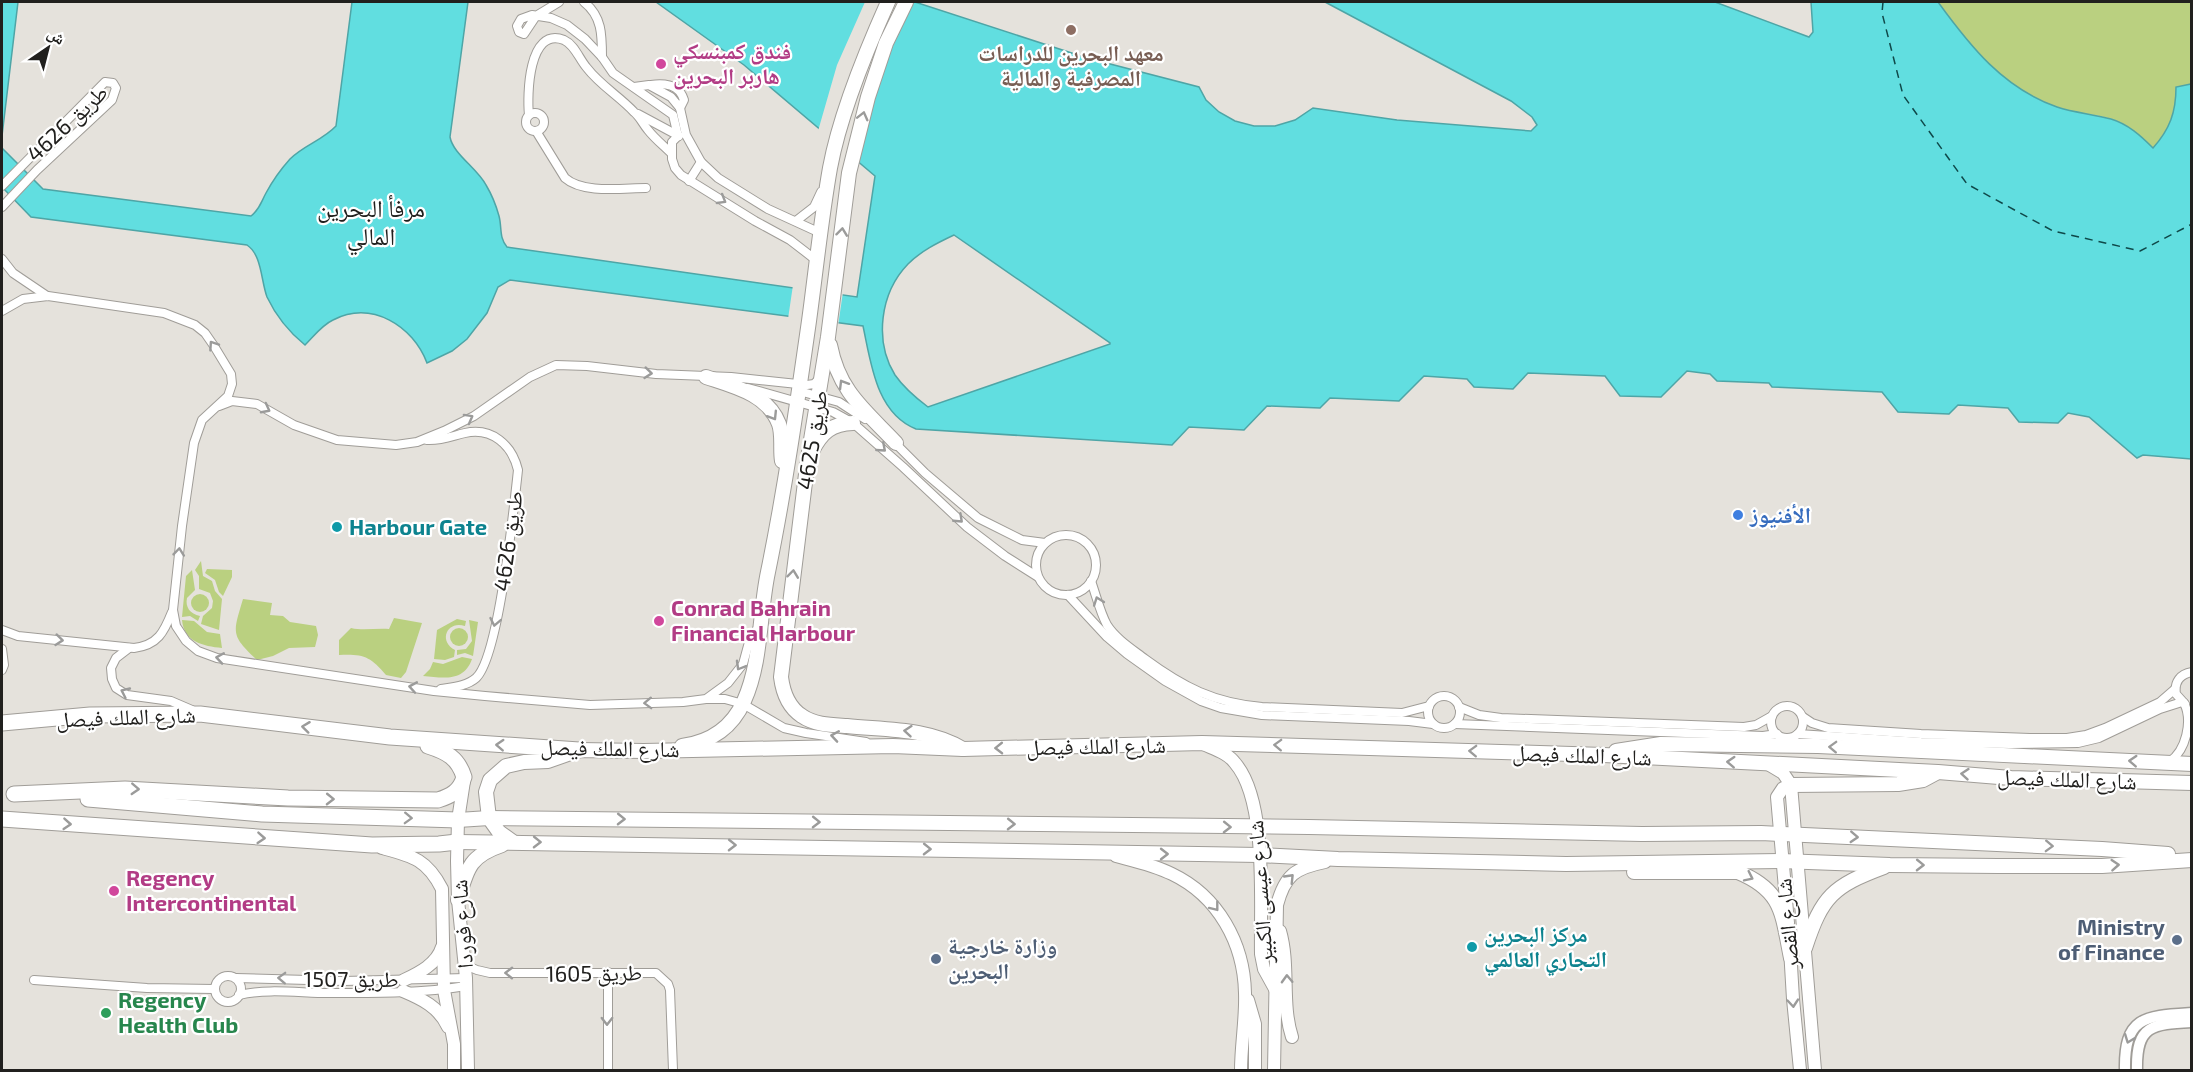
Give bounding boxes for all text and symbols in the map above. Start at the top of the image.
north arrow [18,18,78,78]
text: ش [44,23,69,49]
marker: معهد البحرين للدراسات المصرفية والمالية [1064,23,1078,37]
place label: فندق كمبنسكي هاربر البحرين [673,37,791,90]
place label: معهد البحرين للدراسات المصرفية والمالية [978,39,1164,91]
marker: فندق كمبنسكي هاربر البحرين [654,57,668,71]
street label: طريق 4626 [21,78,113,168]
one-way arrow [856,111,869,121]
district label: مرفأ البحرين المالي [317,193,425,256]
one-way arrow [716,193,726,205]
one-way arrow [835,227,847,236]
one-way arrow [209,341,220,352]
one-way arrow [644,367,653,379]
one-way arrow [839,380,851,390]
street label: طريق 4625 [790,388,834,492]
one-way arrow [260,402,270,413]
one-way arrow [766,409,777,420]
one-way arrow [463,414,473,425]
one-way arrow [875,441,886,452]
street label: طريق 4626 [487,489,529,593]
place label: الأفنيوز [1749,501,1811,528]
marker: الأفنيوز [1731,508,1745,522]
one-way arrow [951,512,962,523]
place label: Harbour Gate [349,513,487,539]
marker: Harbour Gate [330,520,344,534]
one-way arrow [172,547,185,556]
one-way arrow [787,569,799,578]
place label: Conrad Bahrain Financial Harbour [671,594,856,645]
one-way arrow [1093,596,1106,607]
marker: Conrad Bahrain Financial Harbour [652,614,666,628]
one-way arrow [489,616,502,626]
one-way arrow [54,633,63,646]
one-way arrow [215,652,225,665]
one-way arrow [736,660,747,670]
one-way arrow [408,681,418,694]
one-way arrow [120,687,131,699]
one-way arrow [644,697,653,710]
street label: شارع الملك فيصل [56,701,196,733]
one-way arrow [301,721,310,733]
one-way arrow [903,725,912,738]
one-way arrow [830,731,840,743]
street label: شارع الملك فيصل [1026,731,1166,761]
street label: شارع الملك فيصل [540,733,680,763]
one-way arrow [495,739,504,752]
one-way arrow [1273,739,1282,752]
street label: شارع الملك فيصل [1512,739,1652,771]
one-way arrow [1829,741,1838,753]
one-way arrow [995,742,1004,754]
one-way arrow [1468,745,1477,758]
one-way arrow [1726,755,1735,768]
one-way arrow [2129,755,2138,768]
street label: شارع الملك فيصل [1997,763,2137,795]
one-way arrow [1961,768,1970,781]
one-way arrow [131,783,140,796]
one-way arrow [326,793,335,805]
one-way arrow [403,812,412,824]
one-way arrow [617,813,626,825]
one-way arrow [811,816,820,828]
one-way arrow [62,817,71,830]
one-way arrow [1006,818,1015,830]
street label: شارع عيسى الكبير [1241,819,1279,966]
one-way arrow [1222,821,1231,833]
one-way arrow [1850,830,1859,843]
one-way arrow [257,831,266,844]
one-way arrow [532,836,541,848]
one-way arrow [727,839,736,851]
one-way arrow [2045,840,2054,853]
one-way arrow [922,843,931,855]
one-way arrow [1159,848,1168,860]
one-way arrow [2110,858,2119,871]
one-way arrow [1915,859,1924,871]
place label: Regency Intercontinental [126,864,297,915]
one-way arrow [1742,870,1753,882]
one-way arrow [1283,874,1294,885]
street label: شارع القصر [1769,877,1805,972]
street label: شارع فوردا [445,879,479,969]
marker: Regency Intercontinental [107,884,121,898]
one-way arrow [1207,900,1218,911]
place label: Ministry of Finance [2058,913,2166,964]
place label: مركز البحرين التجاري العالمي [1484,920,1607,976]
place label: وزارة خارجية البحرين [948,932,1057,985]
marker: Ministry of Finance [2170,933,2184,947]
marker: مركز البحرين التجاري العالمي [1465,940,1479,954]
marker: وزارة خارجية البحرين [929,952,943,966]
street label: طريق 1605 [546,958,642,988]
street label: طريق 1507 [303,965,399,993]
one-way arrow [505,967,514,979]
one-way arrow [277,972,286,985]
one-way arrow [1280,974,1293,983]
place label: Regency Health Club [118,986,238,1037]
one-way arrow [1786,999,1799,1008]
marker: Regency Health Club [99,1006,113,1020]
one-way arrow [601,1017,613,1026]
one-way arrow [2124,1034,2137,1044]

